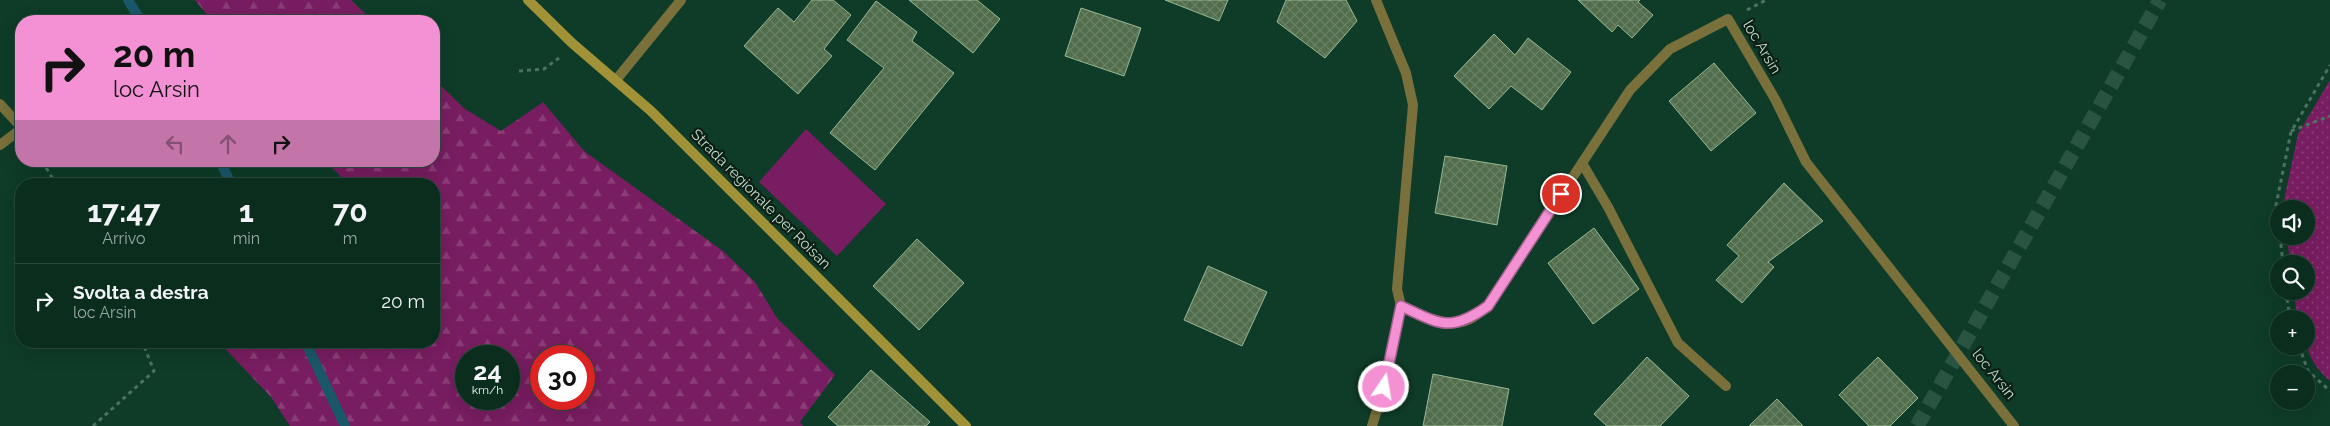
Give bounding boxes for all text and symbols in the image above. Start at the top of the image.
street label: loc Arsin [1739,17,1785,77]
text: 20 m [113,34,195,75]
icon: right [30,35,95,100]
text: loc Arsin [113,76,200,102]
street label: Strada regionale per Roisan [687,125,835,273]
icon: left [161,130,189,158]
icon: ahead [214,130,242,158]
icon: right [267,130,295,158]
pin [1540,173,1582,215]
icon: arrive [1547,180,1575,208]
text: 17:47 [87,194,160,229]
text: 1 [239,194,254,229]
text: 70 [332,194,368,229]
map controls [2270,200,2315,410]
button: sound [2270,200,2315,245]
text: Arrivo [102,229,145,248]
text: min [233,229,260,248]
text: m [343,229,357,248]
button: search [2270,255,2315,300]
text: Svolta a destra [73,281,209,303]
icon: right [30,287,58,315]
text: 20 m [381,290,425,312]
text: loc Arsin [73,303,136,322]
button: + [2270,310,2315,355]
speed limit sign: 30 [530,345,595,410]
street label: loc Arsin [1968,345,2020,403]
text: 24 [473,356,502,386]
position arrow [1357,360,1409,412]
button: − [2270,365,2315,410]
text: km/h [472,383,503,397]

